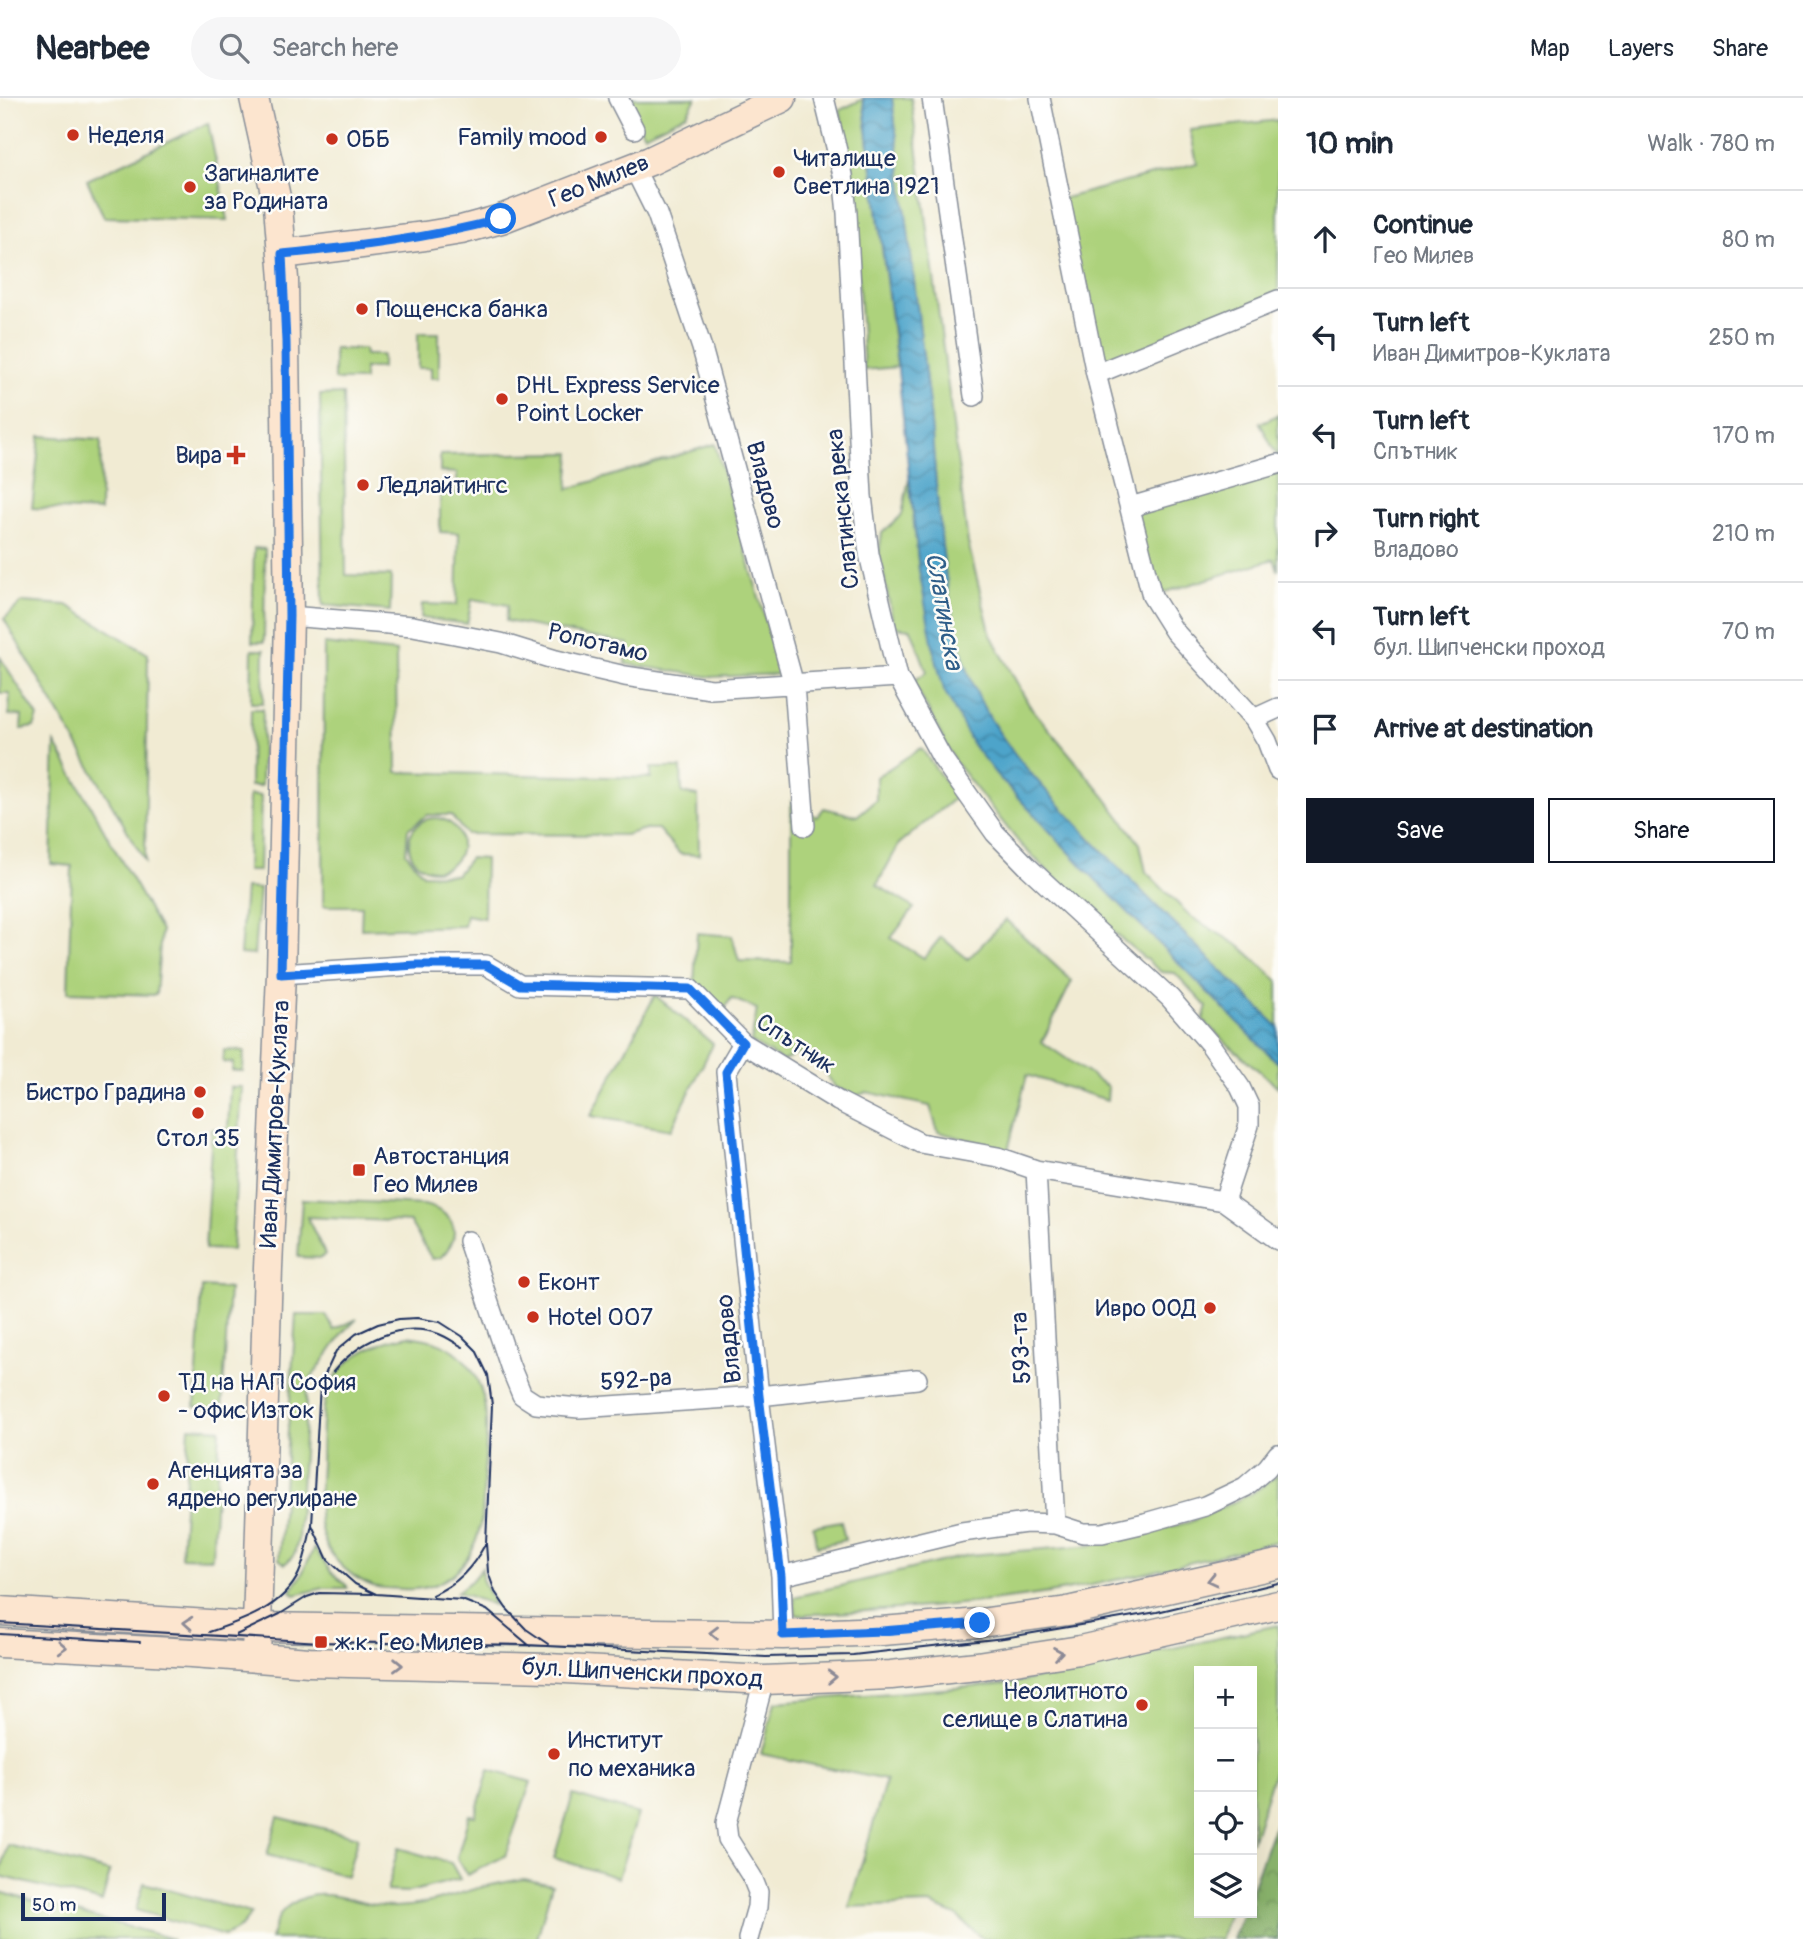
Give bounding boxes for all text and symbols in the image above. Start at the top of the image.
search box [191,17,681,80]
text: Nearbee [35,28,149,69]
icon: search [215,29,253,67]
text: Search here [271,32,398,64]
text: Map [1530,34,1570,63]
text: Layers [1608,34,1674,63]
text: Share [1712,34,1768,63]
place label: Неделя [87,121,164,150]
place label: Family mood [457,123,587,152]
place label: ОББ [346,125,390,154]
text: 10 min [1306,125,1393,162]
marker: Неделя [65,127,81,143]
marker: Family mood [593,129,609,145]
text: Walk · 780 m [1647,129,1775,158]
marker: ОББ [324,131,340,147]
place label: Читалище Светлина 1921 [793,144,940,201]
street label: Гео Милев [545,148,653,214]
place label: Загиналите за Родината [204,159,328,216]
marker: Читалище Светлина 1921 [771,164,787,180]
marker: Загиналите за Родината [182,179,198,195]
route start [485,203,516,234]
text: Continue [1373,209,1473,241]
icon: ahead [1306,220,1344,258]
text: 80 m [1722,225,1775,254]
text: Гео Милев [1373,241,1474,270]
place label: Пощенска банка [376,295,548,324]
marker: Пощенска банка [354,301,370,317]
text: Turn left [1373,307,1469,339]
icon: left [1306,318,1344,356]
text: 250 m [1709,323,1775,352]
text: Иван Димитров-Куклата [1373,339,1610,368]
place label: DHL Express Service Point Locker [516,371,720,428]
marker: DHL Express Service Point Locker [494,391,510,407]
text: Turn left [1373,405,1469,437]
icon: left [1306,416,1344,454]
text: 170 m [1713,421,1775,450]
street label: Слатинска река [820,427,866,591]
text: Спътник [1373,437,1458,466]
street label: Владово [739,438,791,532]
place label: Вира [175,441,222,470]
marker: Вира [228,447,244,463]
place label: Ледлайтингс [376,471,508,500]
marker: Ледлайтингс [355,477,371,493]
text: Turn right [1373,503,1479,535]
icon: right [1306,514,1344,552]
text: 210 m [1712,519,1775,548]
text: Владово [1373,535,1459,564]
water label: Слатинска [918,550,970,674]
text: Turn left [1373,601,1469,633]
icon: left [1306,612,1344,650]
street label: Ропотамо [545,617,651,669]
text: 70 m [1722,617,1775,646]
text: бул. Шипченски проход [1373,633,1605,662]
icon: arrive [1306,710,1344,748]
text: Arrive at destination [1373,713,1593,745]
button: Save [1306,798,1534,863]
button: Share [1548,798,1775,863]
street label: Иван Димитров-Куклата [254,1000,296,1248]
street label: Спътник [751,1008,841,1080]
place label: Бистро Градина [26,1078,186,1107]
marker: Бистро Градина [192,1084,208,1100]
marker: Стол 35 [190,1105,206,1121]
place label: Стол 35 [156,1124,240,1153]
place label: Автостанция Гео Милев [373,1142,509,1199]
marker: Автостанция Гео Милев [351,1162,367,1178]
place label: Еконт [538,1268,600,1297]
marker: Еконт [516,1274,532,1290]
street label: Владово [710,1293,748,1385]
place label: Ивро ООД [1095,1294,1197,1323]
marker: Ивро ООД [1202,1300,1218,1316]
place label: Hotel 007 [547,1303,653,1332]
marker: Hotel 007 [525,1309,541,1325]
street label: 593-та [1005,1311,1037,1385]
street label: 592-ра [599,1363,673,1397]
place label: ТД на НАП София - офис Изток [178,1368,356,1425]
marker: ТД на НАП София - офис Изток [156,1388,172,1404]
place label: Агенцията за ядрено регулиране [167,1456,357,1513]
marker: Агенцията за ядрено регулиране [145,1476,161,1492]
one-way arrow [1206,1572,1218,1586]
route end [964,1607,995,1638]
one-way arrow [183,1616,194,1631]
one-way arrow [709,1626,720,1641]
place label: ж.к. Гео Милев [335,1628,484,1657]
marker: ж.к. Гео Милев [313,1634,329,1650]
one-way arrow [57,1639,68,1654]
one-way arrow [1052,1646,1064,1661]
street label: бул. Шипченски проход [521,1652,764,1694]
one-way arrow [393,1657,404,1672]
map controls [1194,1666,1257,1918]
button: + [1194,1666,1257,1729]
one-way arrow [827,1670,838,1685]
place label: Неолитното селище в Слатина [943,1677,1128,1734]
marker: Неолитното селище в Слатина [1134,1697,1150,1713]
place label: Институт по механика [568,1726,695,1783]
button: − [1194,1729,1257,1792]
marker: Институт по механика [546,1746,562,1762]
button: locate [1194,1792,1257,1855]
button: layers [1194,1855,1257,1918]
scale bar [21,1890,166,1922]
text: 50 m [32,1893,76,1917]

